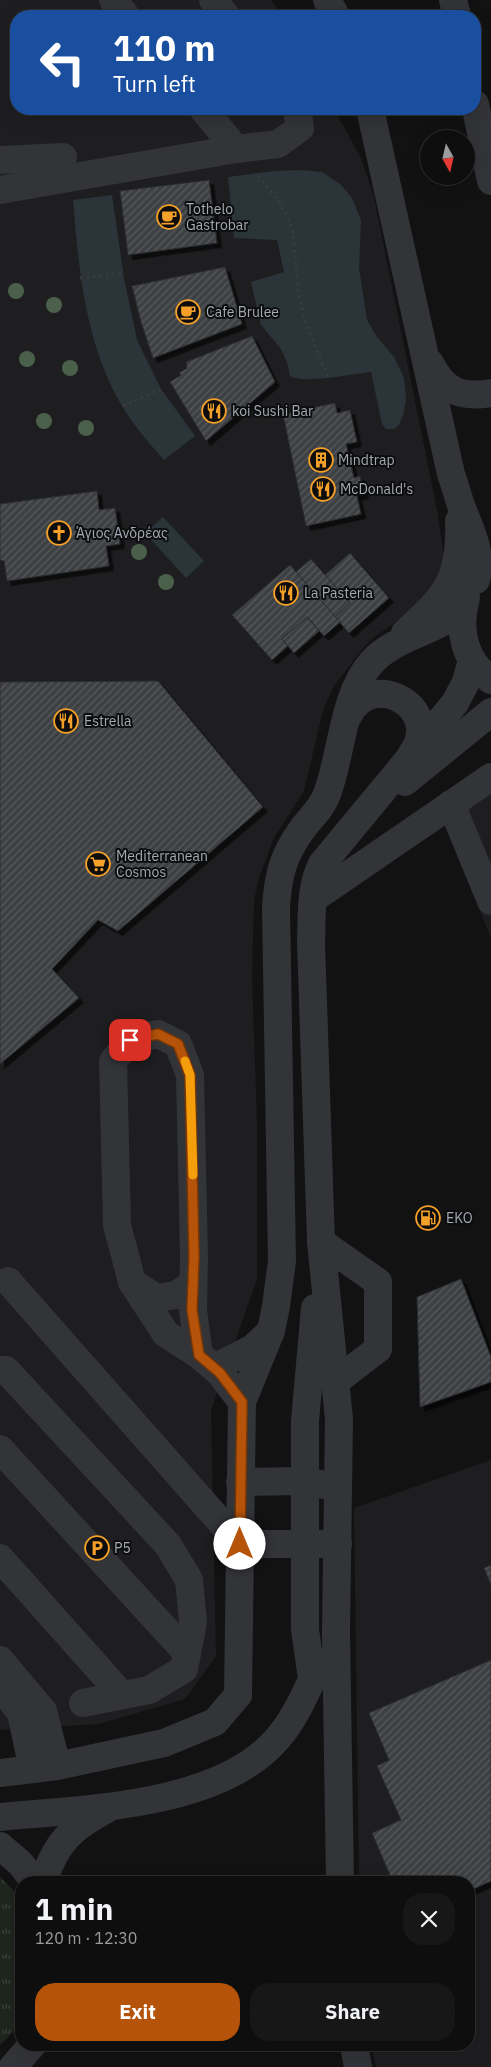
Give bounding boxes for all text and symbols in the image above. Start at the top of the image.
text: 110 m [113,25,216,71]
icon: left [30,30,95,95]
text: Turn left [113,69,196,98]
north arrow [420,130,475,185]
map controls [420,130,475,185]
place label: Tothelo Gastrobar [186,200,248,234]
cafe icon: Tothelo Gastrobar [156,204,182,230]
cafe icon: Cafe Brulee [175,299,201,325]
place label: Cafe Brulee [206,303,279,321]
restaurant icon: koi Sushi Bar [201,398,227,424]
place label: koi Sushi Bar [232,402,313,420]
building icon: Mindtrap [308,447,334,473]
place label: Mindtrap [338,451,395,469]
restaurant icon: McDonald's [310,476,336,502]
place label: McDonald's [340,480,413,498]
church icon: Άγιος Ανδρέας [46,520,72,546]
place label: Άγιος Ανδρέας [76,524,168,542]
restaurant icon: La Pasteria [273,580,299,606]
place label: La Pasteria [304,584,374,602]
restaurant icon: Estrella [53,708,79,734]
place label: Estrella [84,712,132,730]
place label: Mediterranean Cosmos [116,847,208,881]
supermarket icon: Mediterranean Cosmos [85,851,111,877]
pin [109,1019,151,1061]
icon: arrive [116,1026,144,1054]
fuel station icon: EKO [415,1205,441,1231]
place label: EKO [446,1209,473,1227]
position arrow [213,1517,265,1569]
parking icon: P5 [84,1535,110,1561]
place label: P5 [114,1539,131,1557]
text: 1 min [35,1889,113,1928]
button: close [403,1893,455,1945]
text: 120 m · 12:30 [35,1928,137,1948]
button: Exit [35,1983,240,2041]
button: Share [250,1983,455,2041]

